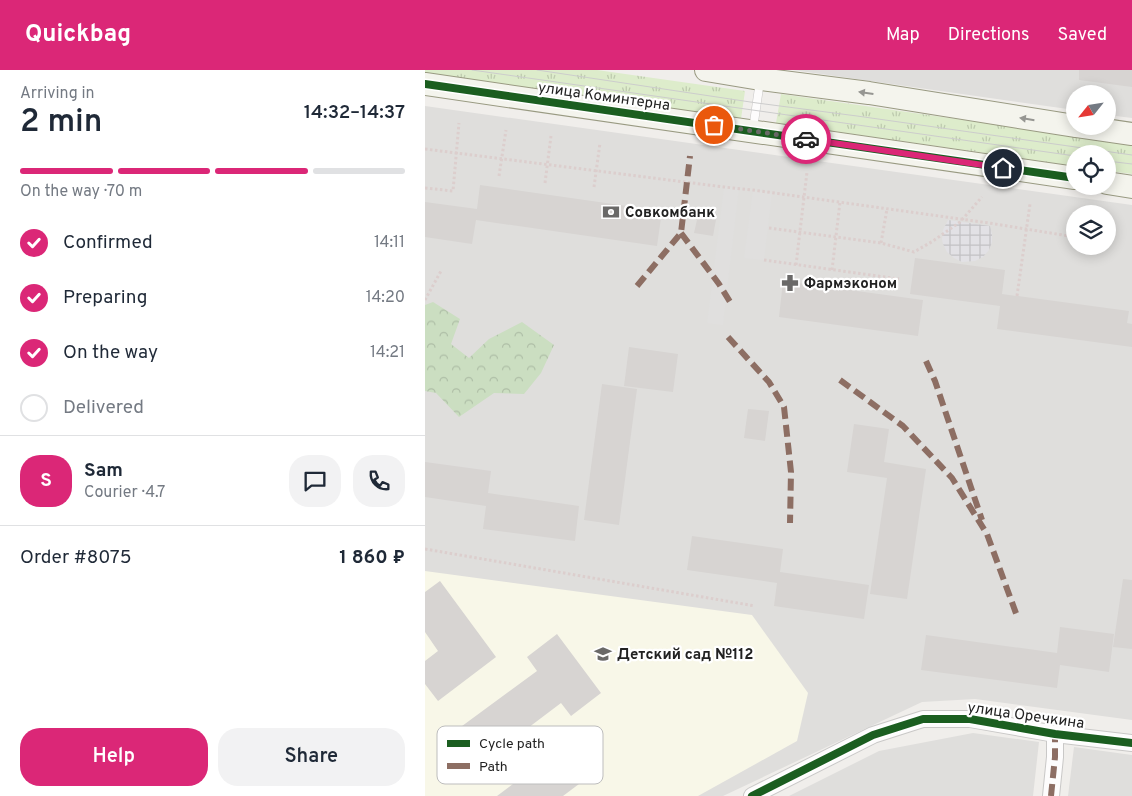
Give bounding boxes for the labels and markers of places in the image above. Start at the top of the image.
pin [693,104,735,146]
pin [982,147,1024,189]
bank icon: Совкомбанк [601,202,621,222]
place label: Совкомбанк [625,204,715,223]
pharmacy icon: Фармэконом [780,273,800,293]
place label: Фармэконом [804,275,897,294]
school or university icon: Детский сад №112 [593,644,613,664]
place label: Детский сад №112 [617,646,753,665]

